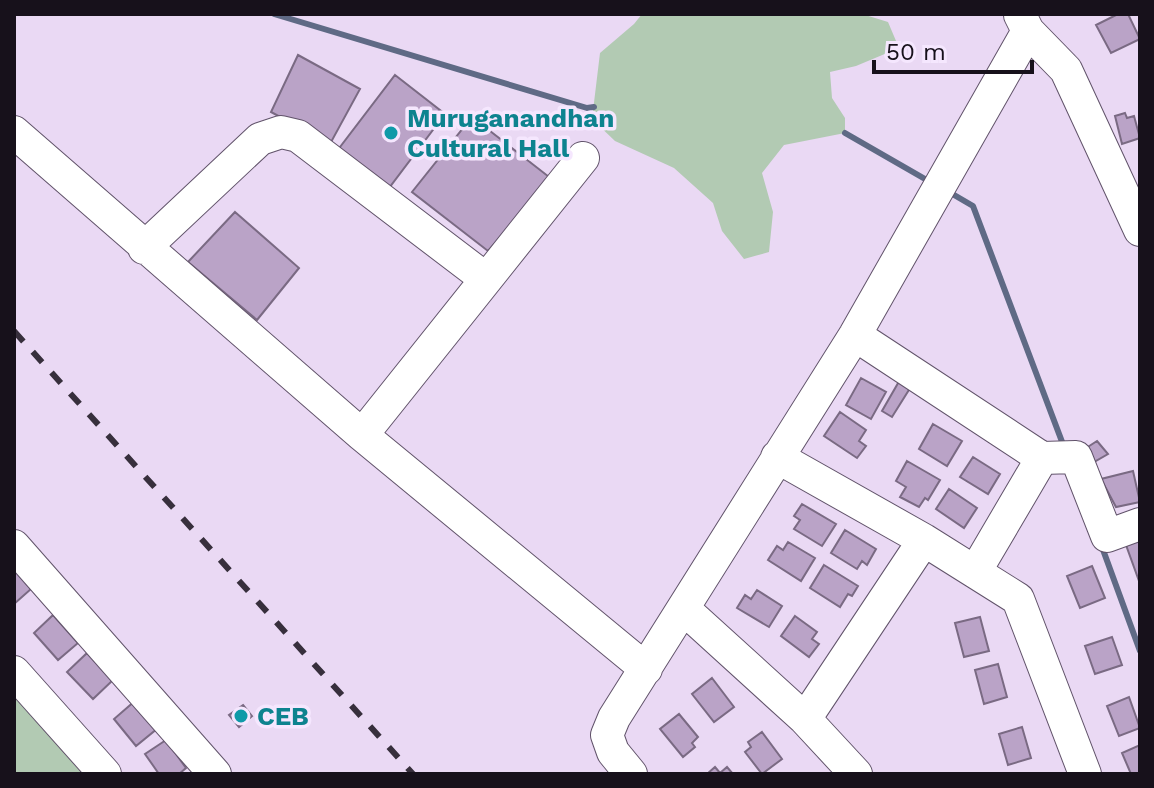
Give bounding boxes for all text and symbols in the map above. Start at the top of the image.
scale bar [874,24,1032,74]
text: 50 m [886,38,946,66]
place label: Muruganandhan Cultural Hall [407,103,614,163]
marker: Muruganandhan Cultural Hall [382,124,400,142]
place label: CEB [257,701,309,731]
marker: CEB [232,707,250,725]

